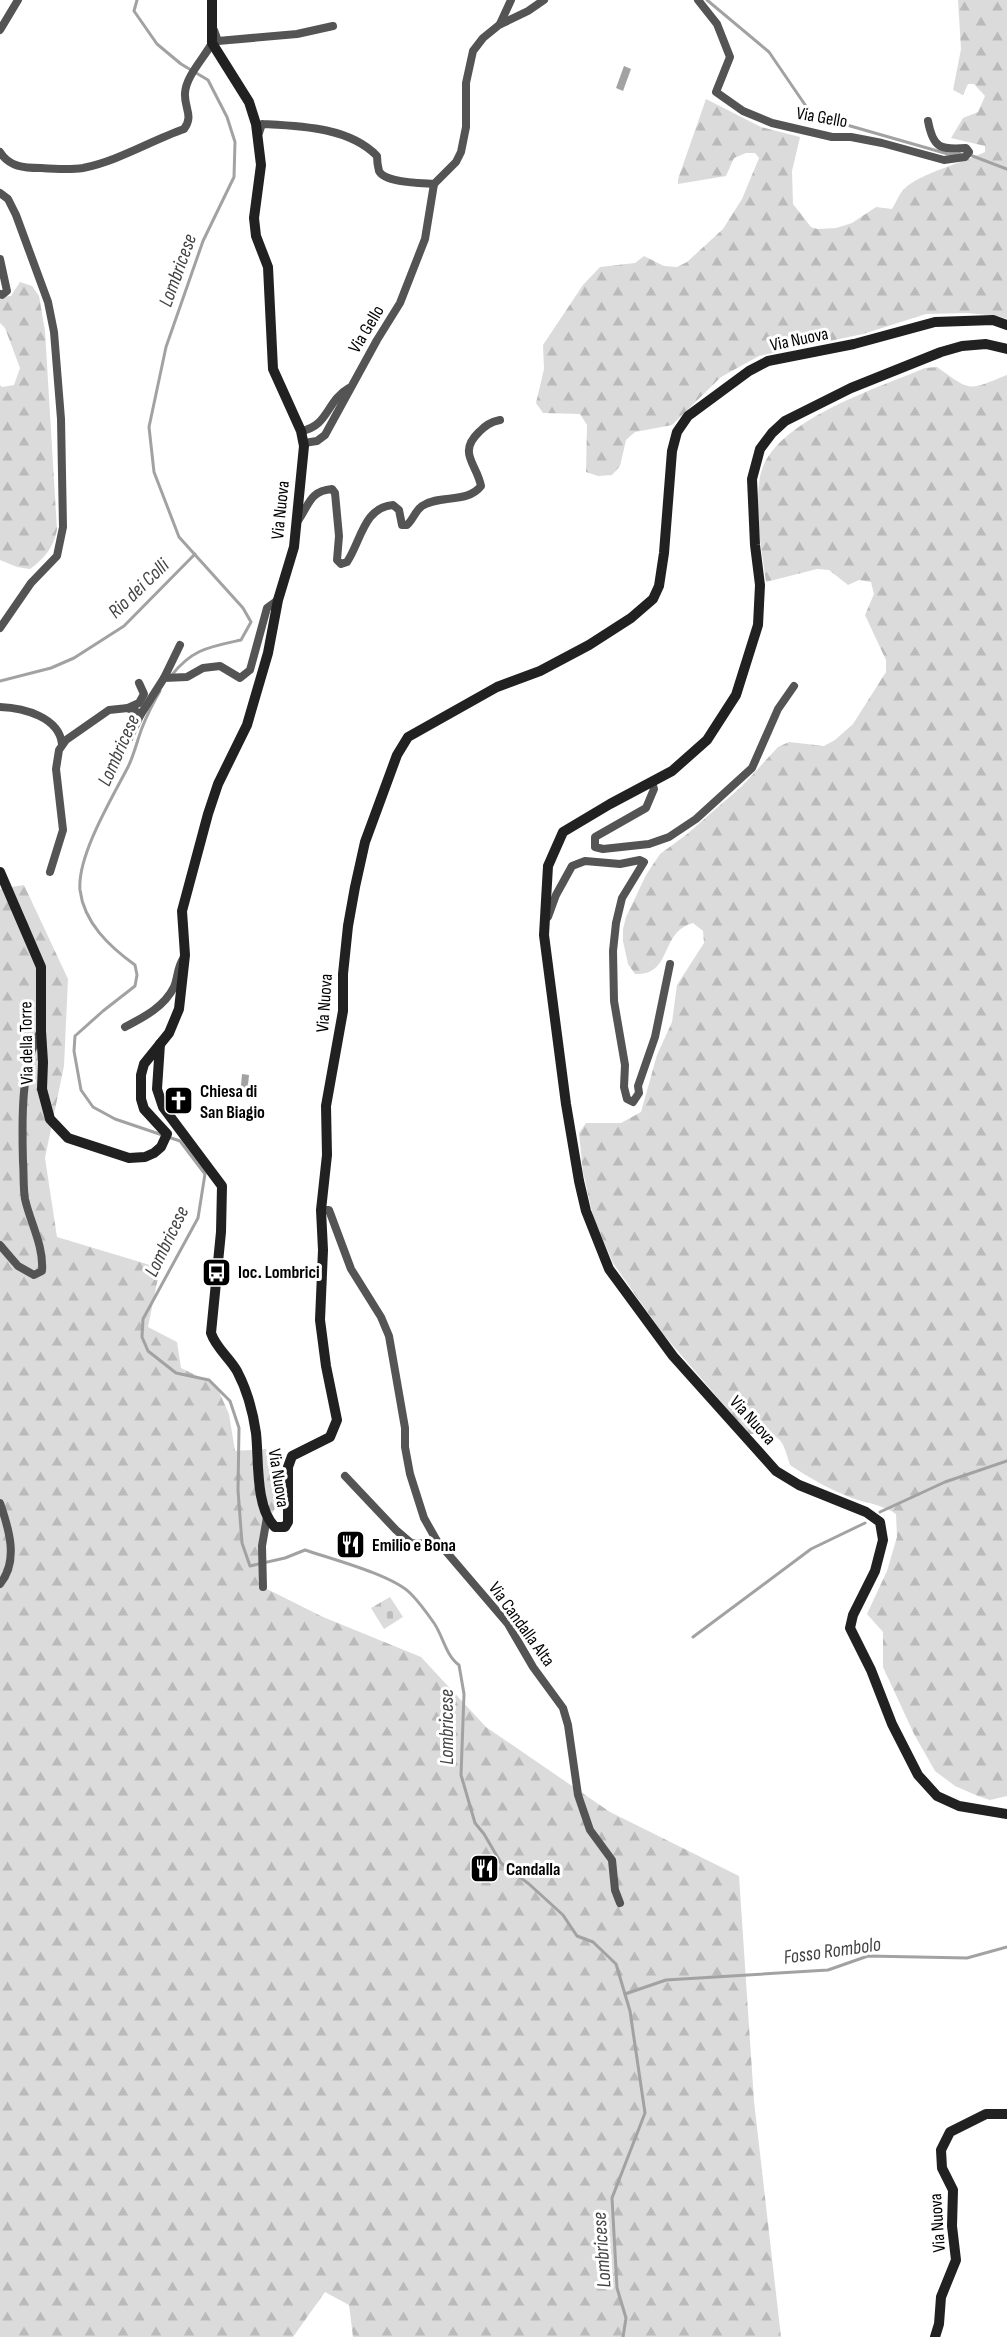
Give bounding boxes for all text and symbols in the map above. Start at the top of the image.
street label: Via Gello [795,103,849,132]
water label: Lombricese [154,231,202,310]
street label: Via Gello [344,302,389,357]
street label: Via Nuova [768,323,830,356]
street label: Via Nuova [267,480,294,540]
water label: Rio dei Colli [103,553,175,624]
water label: Lombricese [93,711,145,790]
street label: Via Nuova [312,973,337,1033]
street label: Via della Torre [15,1001,38,1085]
place label: Chiesa di San Biagio [200,1081,265,1123]
church icon: Chiesa di San Biagio [163,1085,195,1117]
water label: Lombricese [140,1202,194,1281]
bus stop icon: Ioc. Lombrici [201,1256,233,1288]
place label: Ioc. Lombrici [238,1262,320,1283]
street label: Via Nuova [725,1391,780,1449]
street label: Via Nuova [264,1447,293,1509]
restaurant icon: Emilio e Bona [335,1529,367,1561]
place label: Emilio e Bona [372,1535,456,1556]
street label: Via Candalla Alta [484,1578,559,1671]
water label: Lombricese [435,1689,459,1765]
restaurant icon: Candalla [469,1853,501,1885]
place label: Candalla [506,1859,560,1880]
water label: Fosso Rombolo [782,1932,882,1970]
street label: Via Nuova [925,2193,950,2253]
water label: Lombricese [587,2211,617,2288]

